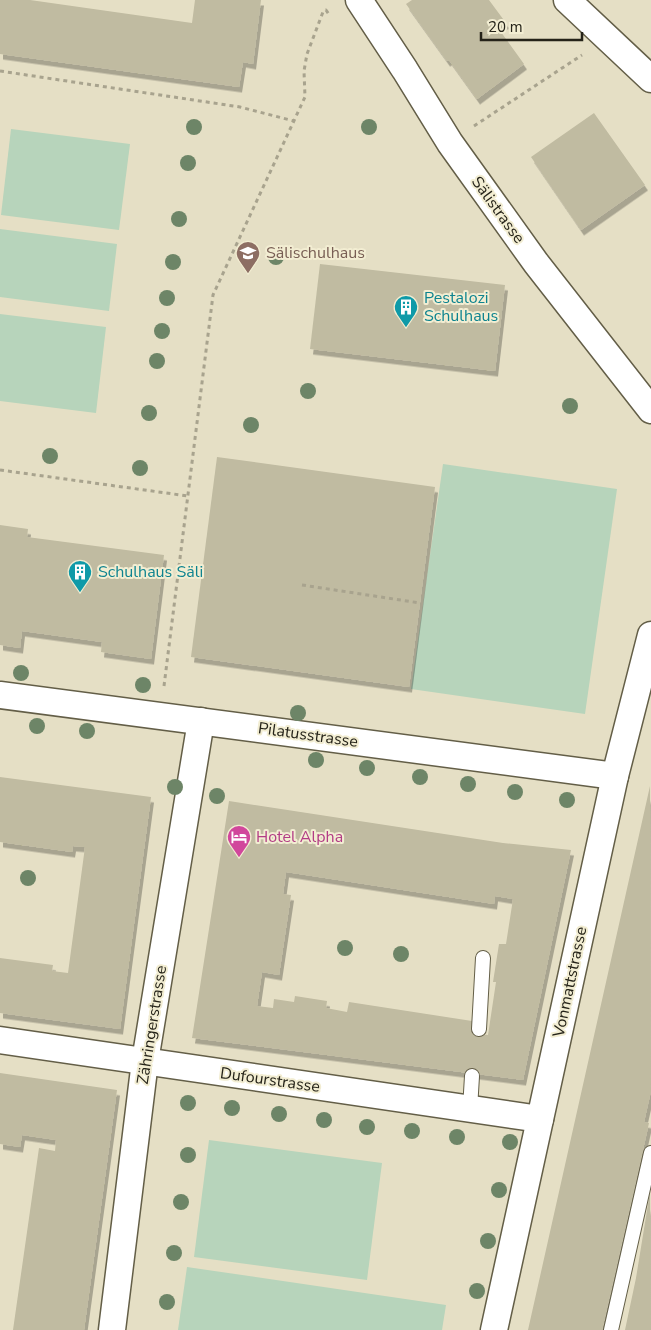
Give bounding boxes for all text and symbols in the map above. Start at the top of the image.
scale bar [481,10,582,42]
text: 20 m [488,17,523,37]
street label: Sälistrasse [466,172,530,248]
school or university icon: Sälischulhaus [235,240,261,274]
place label: Sälischulhaus [266,242,365,264]
place label: Pestalozi Schulhaus [424,287,498,327]
building icon: Pestalozi Schulhaus [393,294,419,328]
building icon: Schulhaus Säli [67,559,93,593]
place label: Schulhaus Säli [98,561,203,583]
street label: Pilatusstrasse [257,717,359,753]
hotel icon: Hotel Alpha [226,824,252,858]
place label: Hotel Alpha [256,826,343,848]
street label: Vonmattstrasse [547,925,592,1040]
street label: Zähringerstrasse [132,964,172,1086]
street label: Dufourstrasse [219,1062,321,1098]

